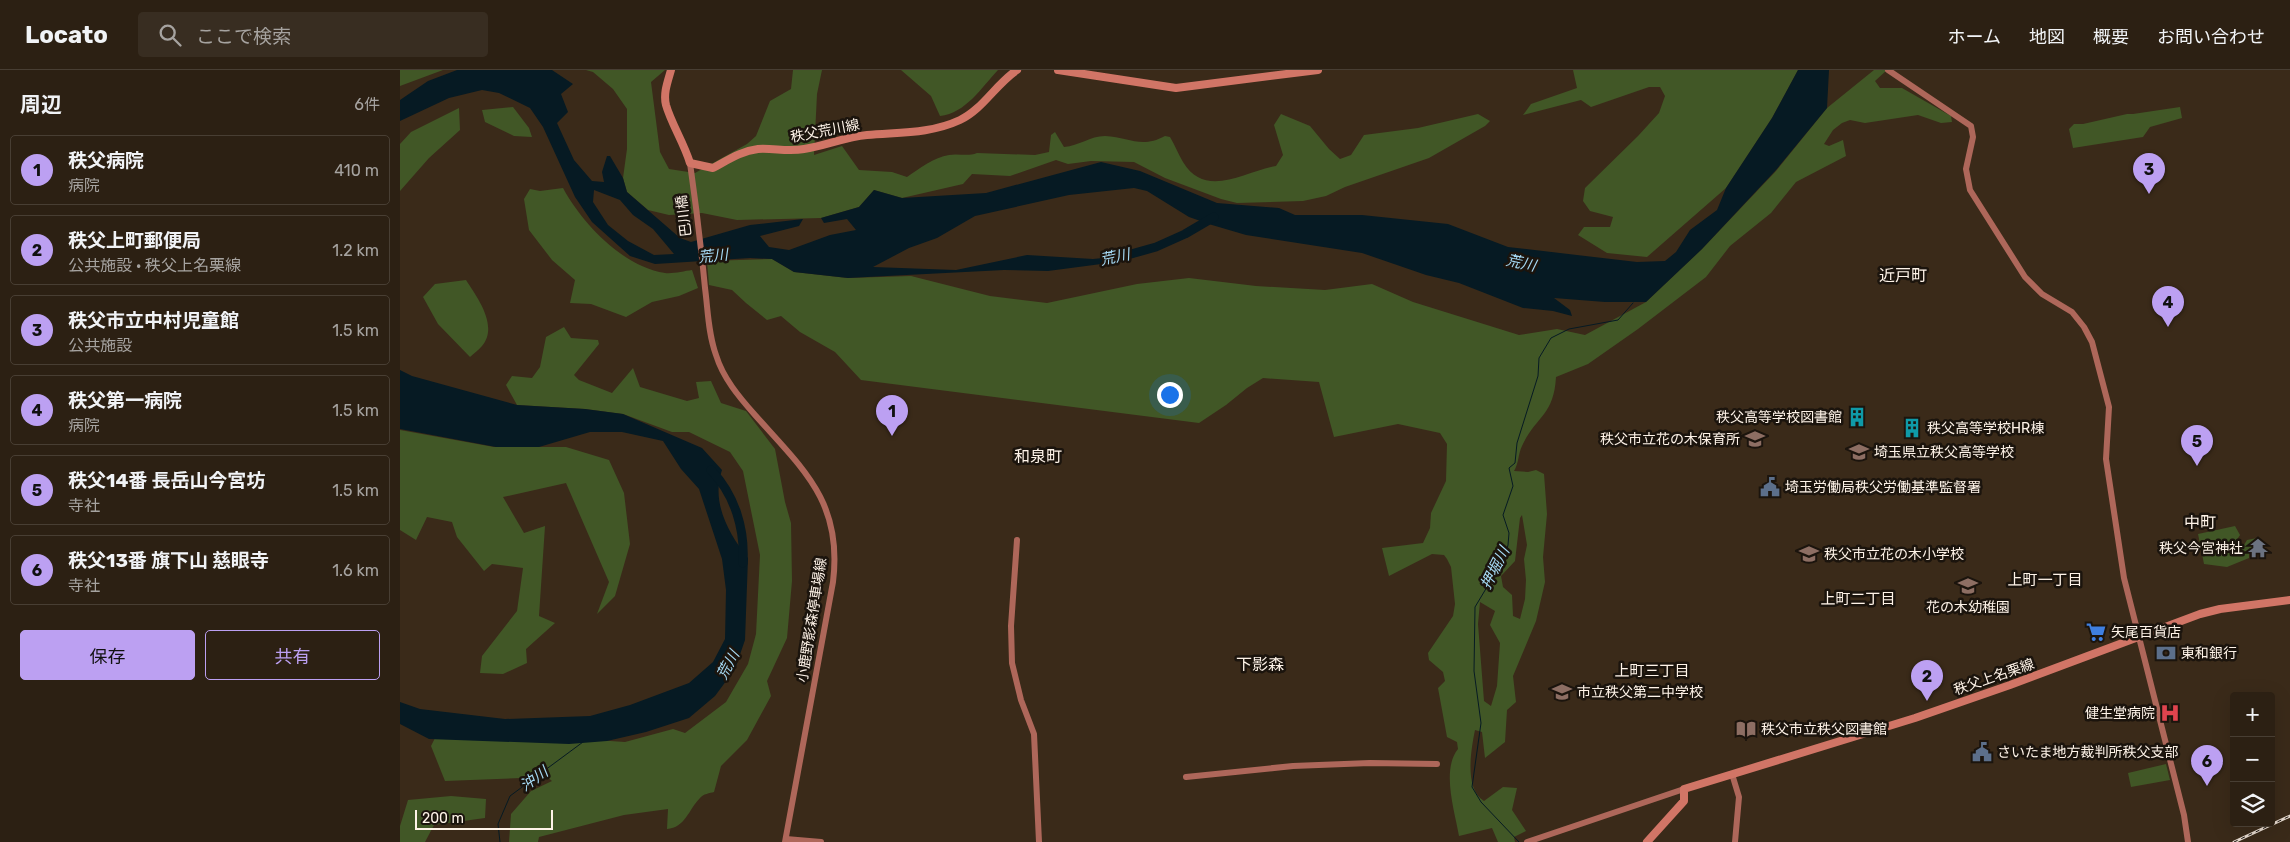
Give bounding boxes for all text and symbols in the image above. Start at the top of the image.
search box [138,12,488,57]
text: Locato [25,21,108,49]
icon: search [156,21,184,49]
text: ここで検索 [196,25,291,48]
text: ホーム [1948,26,2001,48]
text: 地図 [2029,26,2065,48]
text: 概要 [2093,26,2129,48]
text: お問い合わせ [2157,26,2265,48]
text: 周辺 [20,92,62,117]
text: 6件 [354,95,380,114]
street label: 秩父荒川線 [789,116,861,146]
text: 秩父病院 [68,149,144,172]
pin: 3 [2133,153,2165,194]
text: 1 [33,161,41,180]
text: 410 m [334,161,379,180]
text: 病院 [68,176,100,195]
street label: 巴川橋 [673,194,695,238]
text: 秩父上町郵便局 [68,229,201,252]
text: 2 [32,241,42,260]
text: 1.2 km [332,241,379,260]
water label: 荒川 [697,245,731,267]
water label: 荒川 [1098,245,1133,269]
water label: 荒川 [1504,251,1539,275]
text: 公共施設 · 秩父上名栗線 [68,256,241,275]
district label: 近戸町 [1879,266,1927,285]
pin: 4 [2152,286,2184,327]
text: 秩父市立中村児童館 [68,309,239,332]
text: 3 [32,321,42,340]
text: 1.5 km [332,321,379,340]
text: 公共施設 [68,336,132,355]
your location [1157,382,1183,408]
text: 秩父第一病院 [68,389,182,412]
pin: 1 [876,395,908,436]
text: 4 [32,401,42,420]
text: 1.5 km [332,401,379,420]
building icon: 秩父高等学校図書館 [1846,406,1868,428]
place label: 秩父高等学校図書館 [1716,409,1842,426]
text: 病院 [68,416,100,435]
building icon: 秩父高等学校HR棟 [1901,417,1923,439]
place label: 秩父高等学校HR棟 [1927,420,2044,437]
pin: 5 [2181,425,2213,466]
school or university icon: 秩父市立花の木保育所 [1744,428,1766,450]
place label: 秩父市立花の木保育所 [1600,431,1740,448]
school or university icon: 埼玉県立秩父高等学校 [1848,441,1870,463]
place label: 埼玉県立秩父高等学校 [1874,444,2014,461]
district label: 和泉町 [1014,447,1062,466]
text: 秩父14番 長岳山今宮坊 [68,469,265,492]
public building icon: 埼玉労働局秩父労働基準監督署 [1759,476,1781,498]
place label: 埼玉労働局秩父労働基準監督署 [1785,479,1981,496]
text: 5 [32,481,42,500]
text: 1.5 km [332,481,379,500]
text: 寺社 [68,496,100,515]
district label: 中町 [2184,513,2216,532]
temple icon: 秩父今宮神社 [2247,537,2269,559]
place label: 秩父今宮神社 [2159,540,2243,557]
water label: 押堀川 [1477,542,1514,592]
school or university icon: 秩父市立花の木小学校 [1798,543,1820,565]
place label: 秩父市立花の木小学校 [1824,546,1964,563]
text: 秩父13番 旗下山 慈眼寺 [68,549,269,572]
street label: 小鹿野影森停車場線 [794,556,830,684]
text: 6 [32,561,42,580]
text: 1.6 km [332,561,379,580]
district label: 上町一丁目 [2007,571,2083,589]
school or university icon: 花の木幼稚園 [1957,575,1979,597]
text: 寺社 [68,576,100,595]
district label: 上町二丁目 [1820,590,1896,608]
place label: 花の木幼稚園 [1926,599,2010,616]
supermarket icon: 矢尾百貨店 [2085,621,2107,643]
place label: 矢尾百貨店 [2111,624,2181,641]
button: 保存 [20,630,195,680]
button: 共有 [205,630,380,680]
bank icon: 東和銀行 [2155,642,2177,664]
place label: 東和銀行 [2181,645,2237,662]
water label: 荒川 [713,646,744,682]
district label: 下影森 [1236,655,1284,674]
street label: 秩父上名栗線 [1952,655,2036,699]
pin: 2 [1911,660,1943,701]
district label: 上町三丁目 [1614,662,1690,680]
school or university icon: 市立秩父第二中学校 [1551,681,1573,703]
place label: 市立秩父第二中学校 [1577,684,1703,701]
map controls [2230,692,2275,827]
button: + [2230,692,2275,737]
hospital icon: 健生堂病院 [2159,702,2181,724]
place label: 健生堂病院 [2085,705,2155,722]
library icon: 秩父市立秩父図書館 [1735,718,1757,740]
place label: 秩父市立秩父図書館 [1761,721,1887,738]
button: − [2230,737,2275,782]
public building icon: さいたま地方裁判所秩父支部 [1971,741,1993,763]
place label: さいたま地方裁判所秩父支部 [1997,744,2179,761]
pin: 6 [2191,745,2223,786]
water label: 沖川 [517,762,553,795]
button: layers [2230,782,2275,827]
scale bar [415,807,552,830]
text: 200 m [422,810,464,827]

